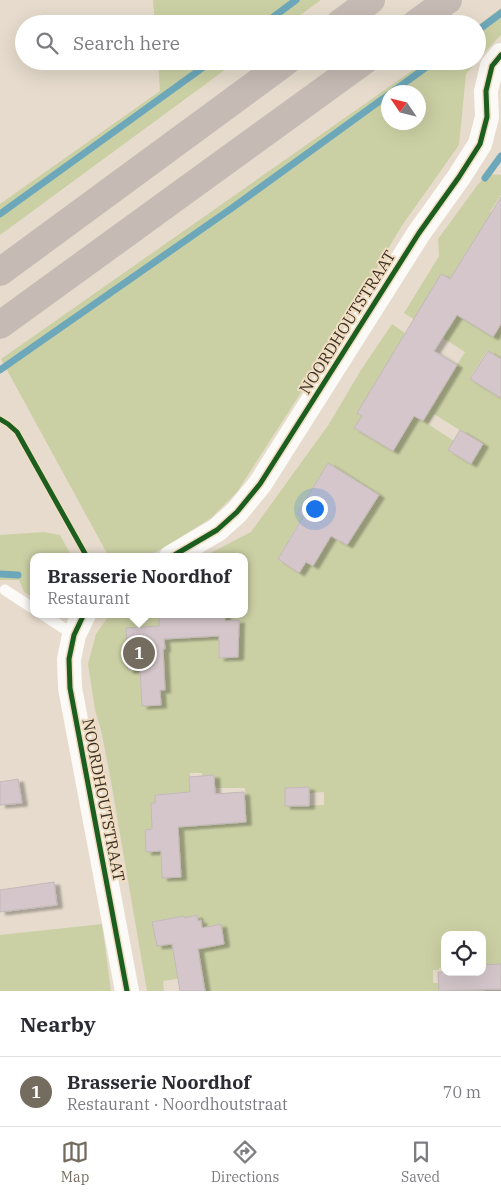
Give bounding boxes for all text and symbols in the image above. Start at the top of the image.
search box [15,15,486,70]
icon: search [33,29,61,57]
text: Search here [73,31,180,55]
north arrow [381,85,426,130]
street label: NOORDHOUTSTRAAT [295,246,399,398]
your location [302,496,328,522]
popup [30,553,248,618]
text: Brasserie Noordhof [47,564,231,588]
text: Restaurant [47,588,130,608]
pin: 1 [123,634,155,672]
street label: NOORDHOUTSTRAAT [78,717,130,883]
map controls [441,931,486,976]
button: locate [441,931,486,976]
text: Nearby [20,1010,96,1038]
text: Brasserie Noordhof [67,1070,251,1094]
text: 1 [31,1082,41,1102]
text: 70 m [443,1082,481,1102]
text: Restaurant · Noordhoutstraat [67,1094,288,1114]
tab: Map [61,1138,89,1186]
tab: Directions [211,1138,279,1186]
tab: Saved [401,1138,440,1186]

